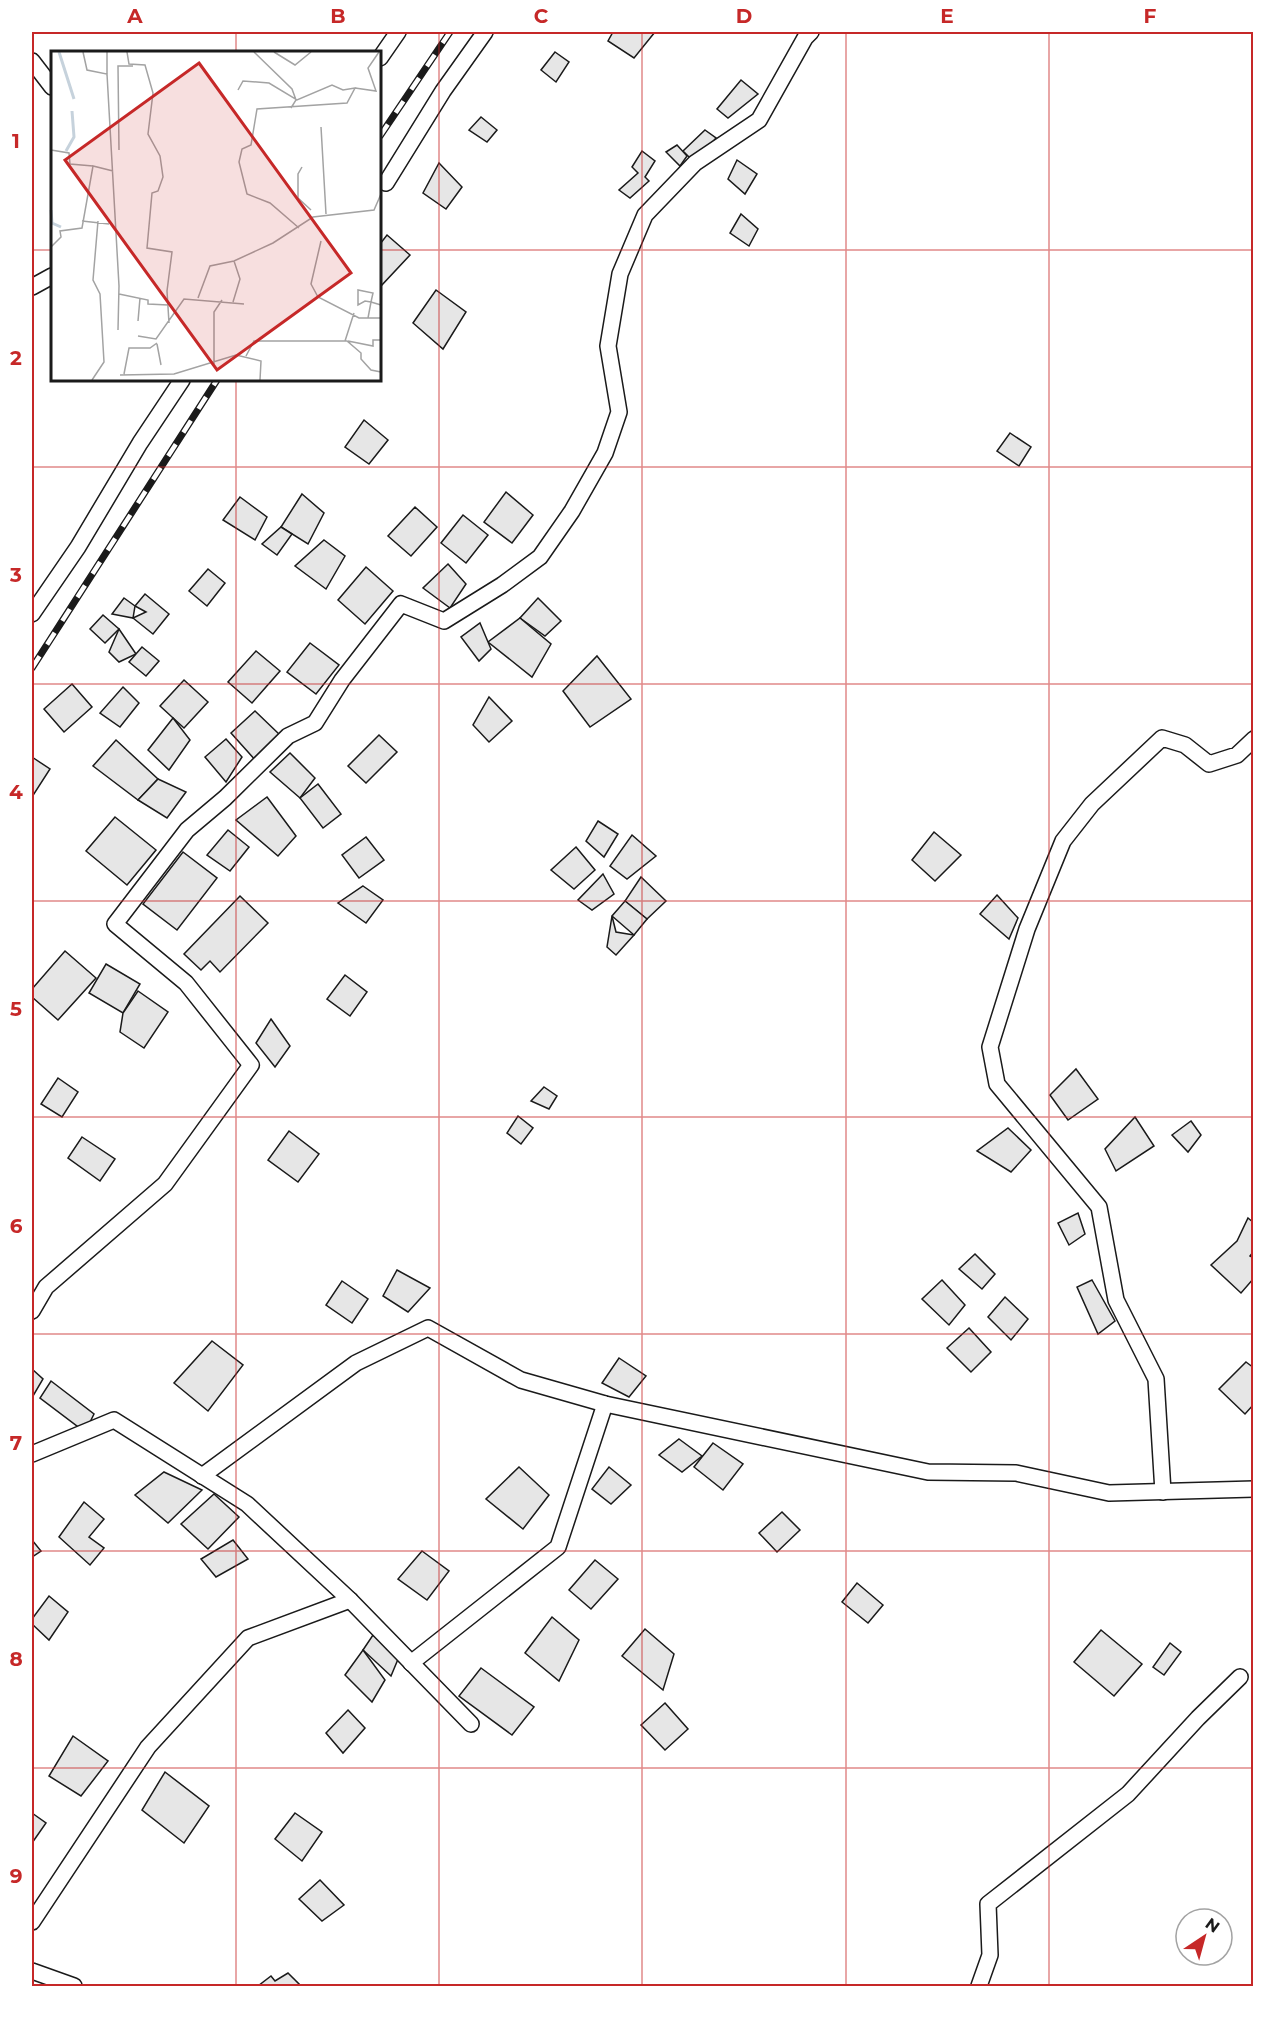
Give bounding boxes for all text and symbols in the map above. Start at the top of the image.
text: A [126,4,143,28]
text: B [330,4,346,28]
text: C [534,4,549,28]
text: D [736,4,752,28]
text: E [940,4,954,28]
text: F [1144,4,1157,28]
inset map [51,51,381,381]
text: 1 [12,129,20,153]
text: 2 [10,346,22,370]
text: 3 [9,563,22,587]
text: 4 [9,780,23,804]
text: 5 [10,997,22,1021]
text: 6 [10,1214,23,1238]
text: 7 [10,1431,22,1455]
text: 8 [9,1647,23,1671]
text: 9 [10,1864,22,1888]
north arrow [1174,1907,1234,1967]
text: N [1202,1914,1223,1937]

